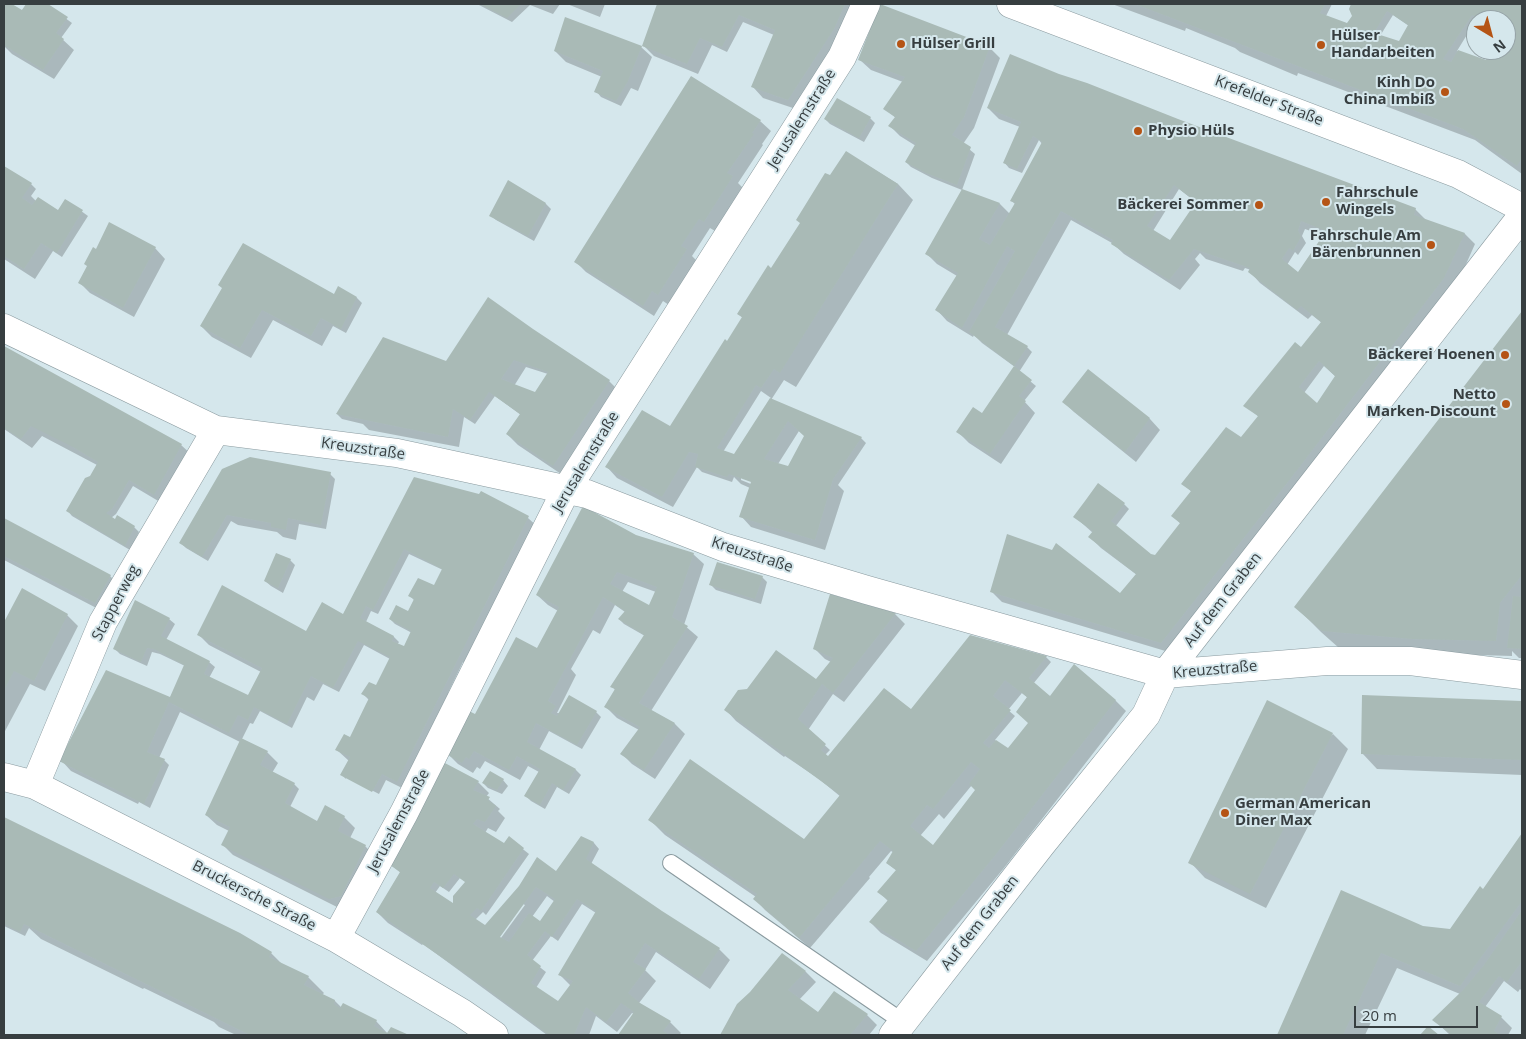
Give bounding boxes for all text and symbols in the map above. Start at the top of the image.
north arrow [1466,10,1516,60]
place label: Hülser Handarbeiten [1331,27,1435,62]
place label: Hülser Grill [911,35,995,53]
text: N [1489,36,1510,58]
marker: Hülser Grill [895,38,907,50]
marker: Hülser Handarbeiten [1315,39,1327,51]
street label: Jerusalemstraße [764,66,840,172]
street label: Krefelder Straße [1212,72,1326,130]
place label: Kinh Do China Imbiß [1344,74,1435,109]
marker: Kinh Do China Imbiß [1439,86,1451,98]
place label: Physio Hüls [1148,122,1234,140]
marker: Physio Hüls [1132,125,1144,137]
place label: Fahrschule Wingels [1336,184,1418,219]
place label: Bäckerei Sommer [1117,196,1249,214]
marker: Fahrschule Wingels [1320,196,1332,208]
marker: Bäckerei Sommer [1253,199,1265,211]
place label: Fahrschule Am Bärenbrunnen [1310,227,1421,262]
marker: Fahrschule Am Bärenbrunnen [1425,239,1437,251]
place label: Bäckerei Hoenen [1368,346,1495,364]
marker: Bäckerei Hoenen [1499,349,1511,361]
place label: Netto Marken-Discount [1367,386,1496,421]
marker: Netto Marken-Discount [1500,398,1512,410]
street label: Jerusalemstraße [549,408,623,516]
street label: Kreuzstraße [320,434,406,464]
street label: Kreuzstraße [709,533,795,577]
street label: Auf dem Graben [1180,549,1266,651]
street label: Stapperweg [89,562,143,644]
street label: Kreuzstraße [1172,657,1258,683]
street label: Jerusalemstraße [364,766,434,876]
place label: German American Diner Max [1235,795,1371,830]
marker: German American Diner Max [1219,807,1231,819]
street label: Bruckersche Straße [189,857,319,935]
street label: Auf dem Graben [937,872,1023,974]
scale bar [1356,996,1480,1028]
text: 20 m [1362,1005,1397,1025]

